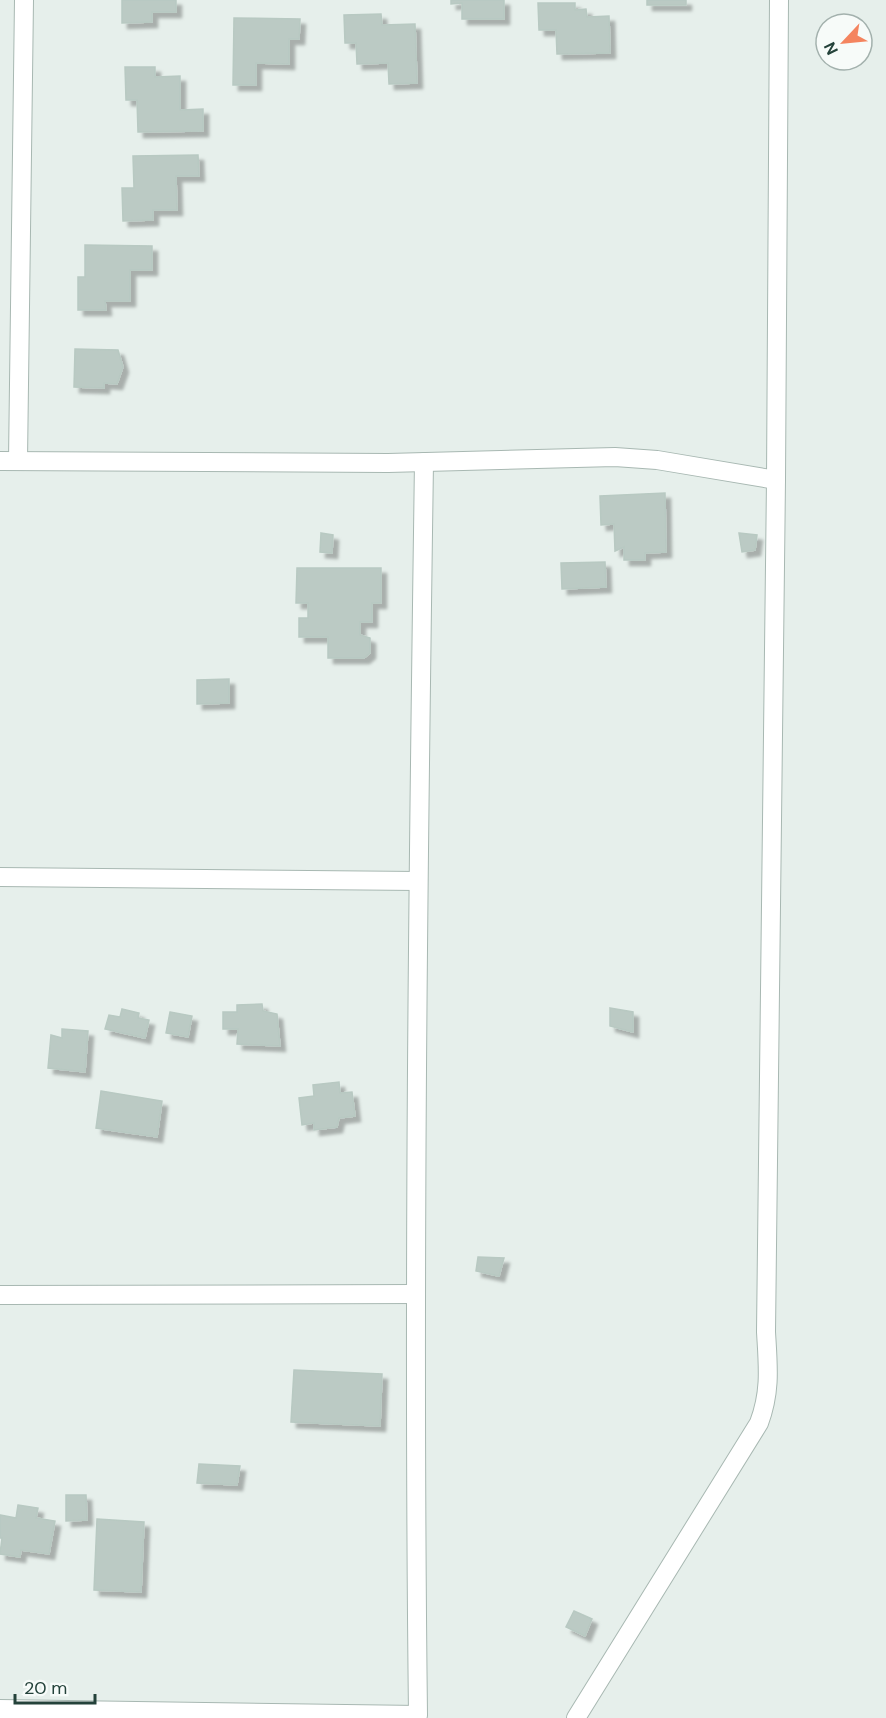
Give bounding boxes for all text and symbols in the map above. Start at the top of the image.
north arrow [814,12,874,72]
text: N [819,39,843,58]
scale bar [15,1667,94,1705]
text: 20 m [24,1676,67,1700]

